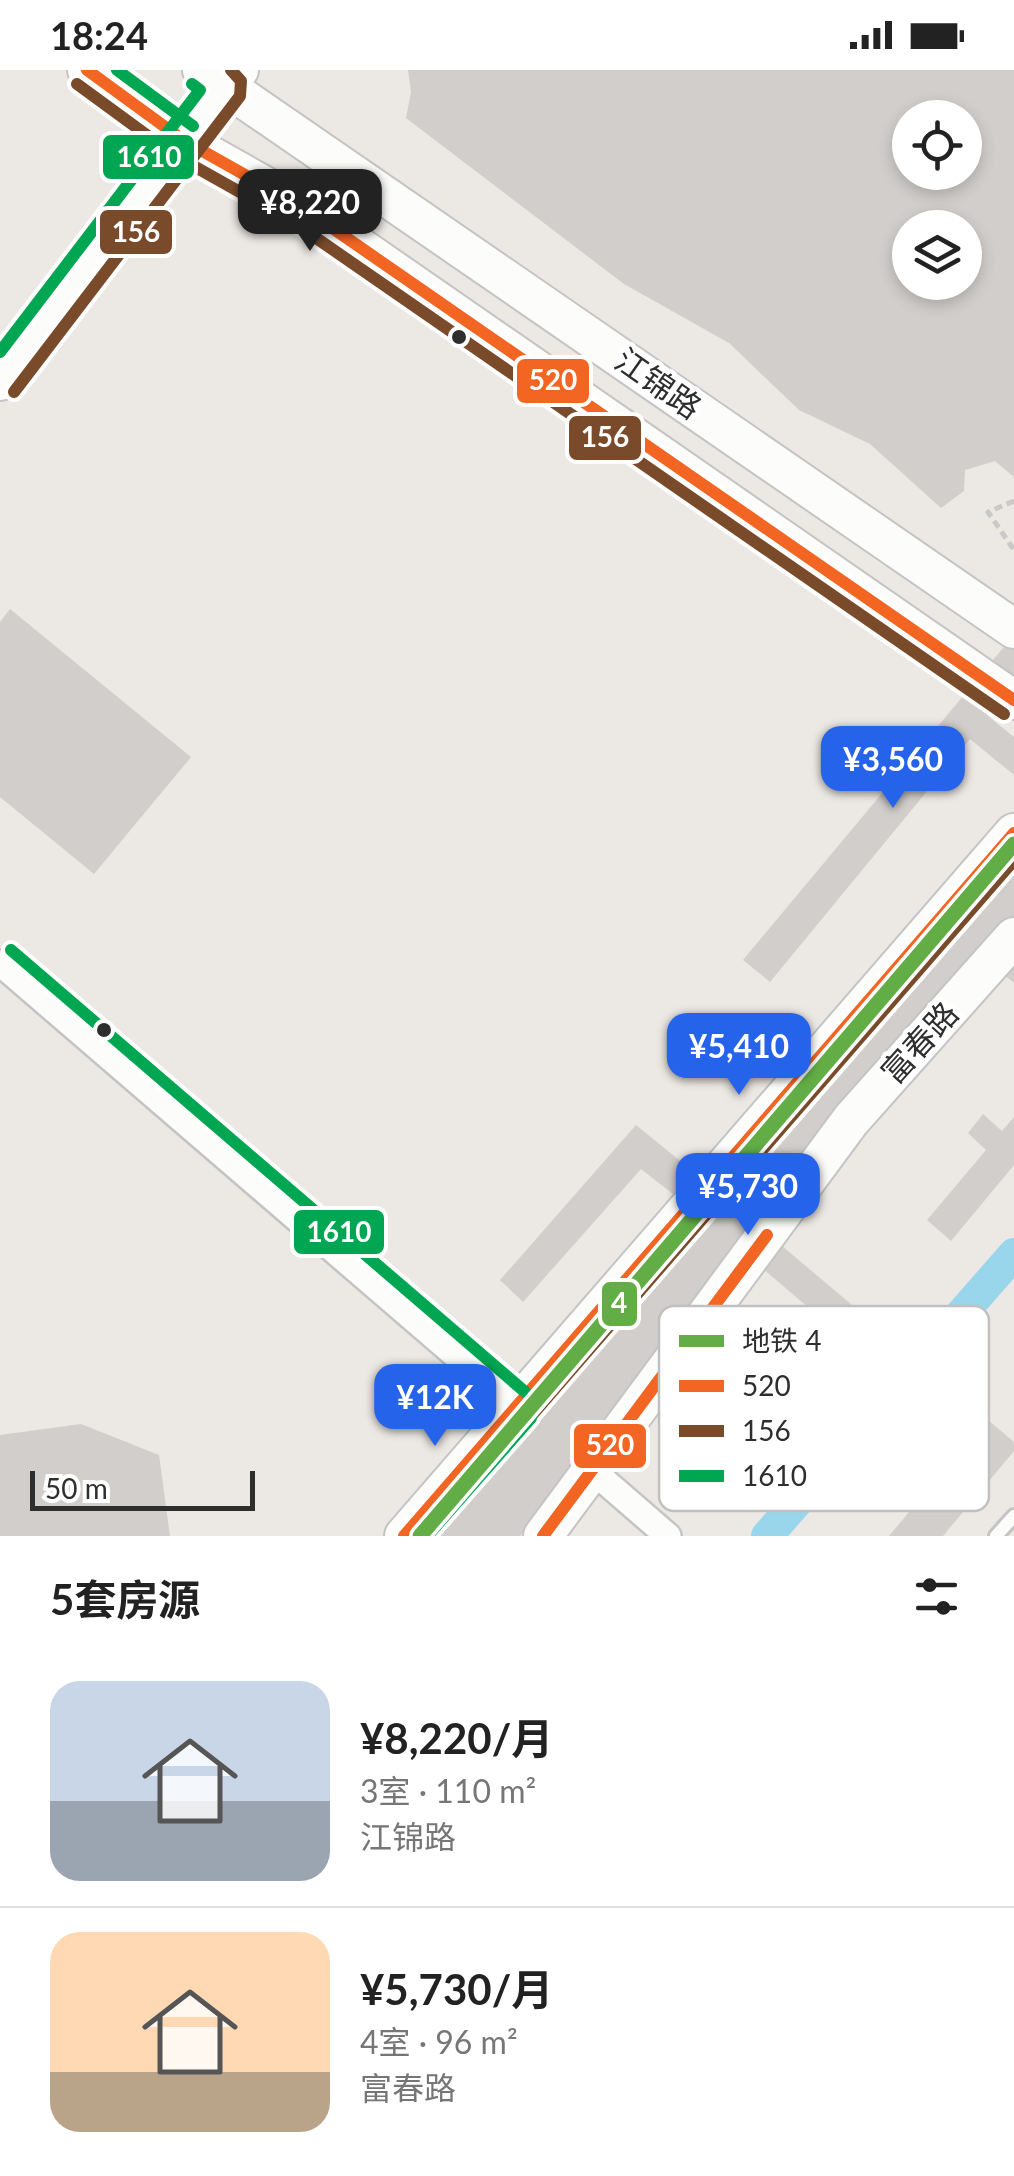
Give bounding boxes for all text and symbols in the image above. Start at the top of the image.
text: 18:24 [50,12,148,58]
map controls [892,100,982,300]
button: locate [892,100,982,190]
line badge: 1610 [101,133,196,181]
text: 1610 [117,139,181,173]
pin: ¥8,220 [229,169,391,254]
text: ¥8,220 [260,182,360,221]
line badge: 156 [98,208,174,256]
button: layers [892,210,982,300]
text: 156 [112,214,160,248]
unlabelled marker [449,327,469,347]
street label: 江锦路 [608,339,709,426]
line badge: 520 [515,357,591,405]
text: 520 [529,362,577,396]
line badge: 156 [567,414,643,462]
text: 156 [581,419,629,453]
pin: ¥3,560 [812,726,974,811]
text: ¥3,560 [843,739,943,778]
street label: 富春路 [872,993,966,1091]
pin: ¥5,410 [658,1013,820,1098]
unlabelled marker [94,1020,114,1040]
text: ¥5,410 [689,1026,789,1065]
pin: ¥5,730 [667,1153,829,1238]
text: ¥5,730 [698,1166,798,1205]
line badge: 1610 [292,1208,386,1256]
text: 1610 [307,1214,371,1248]
line badge: 4 [600,1280,639,1328]
text: 4 [611,1285,627,1319]
legend [659,1306,989,1511]
text: 地铁 4 [742,1323,821,1357]
pin: ¥12K [376,1364,494,1449]
text: 520 [742,1368,791,1402]
text: ¥12K [396,1377,474,1416]
text: 156 [742,1413,791,1447]
line badge: 520 [572,1422,648,1470]
text: 520 [586,1427,634,1461]
text: 1610 [742,1458,807,1492]
scale bar [30,1466,255,1510]
text: 50 m [45,1471,108,1505]
icon: filters [909,1569,964,1624]
text: 5套房源 [50,1574,200,1624]
text: ¥8,220/月 [360,1713,553,1763]
icon: home [130,1721,250,1841]
text: 3室 · 110 m² [360,1771,536,1810]
text: 江锦路 [360,1817,456,1856]
text: ¥5,730/月 [360,1964,553,2014]
icon: home [130,1972,250,2092]
text: 4室 · 96 m² [360,2022,518,2061]
text: 富春路 [360,2068,456,2107]

